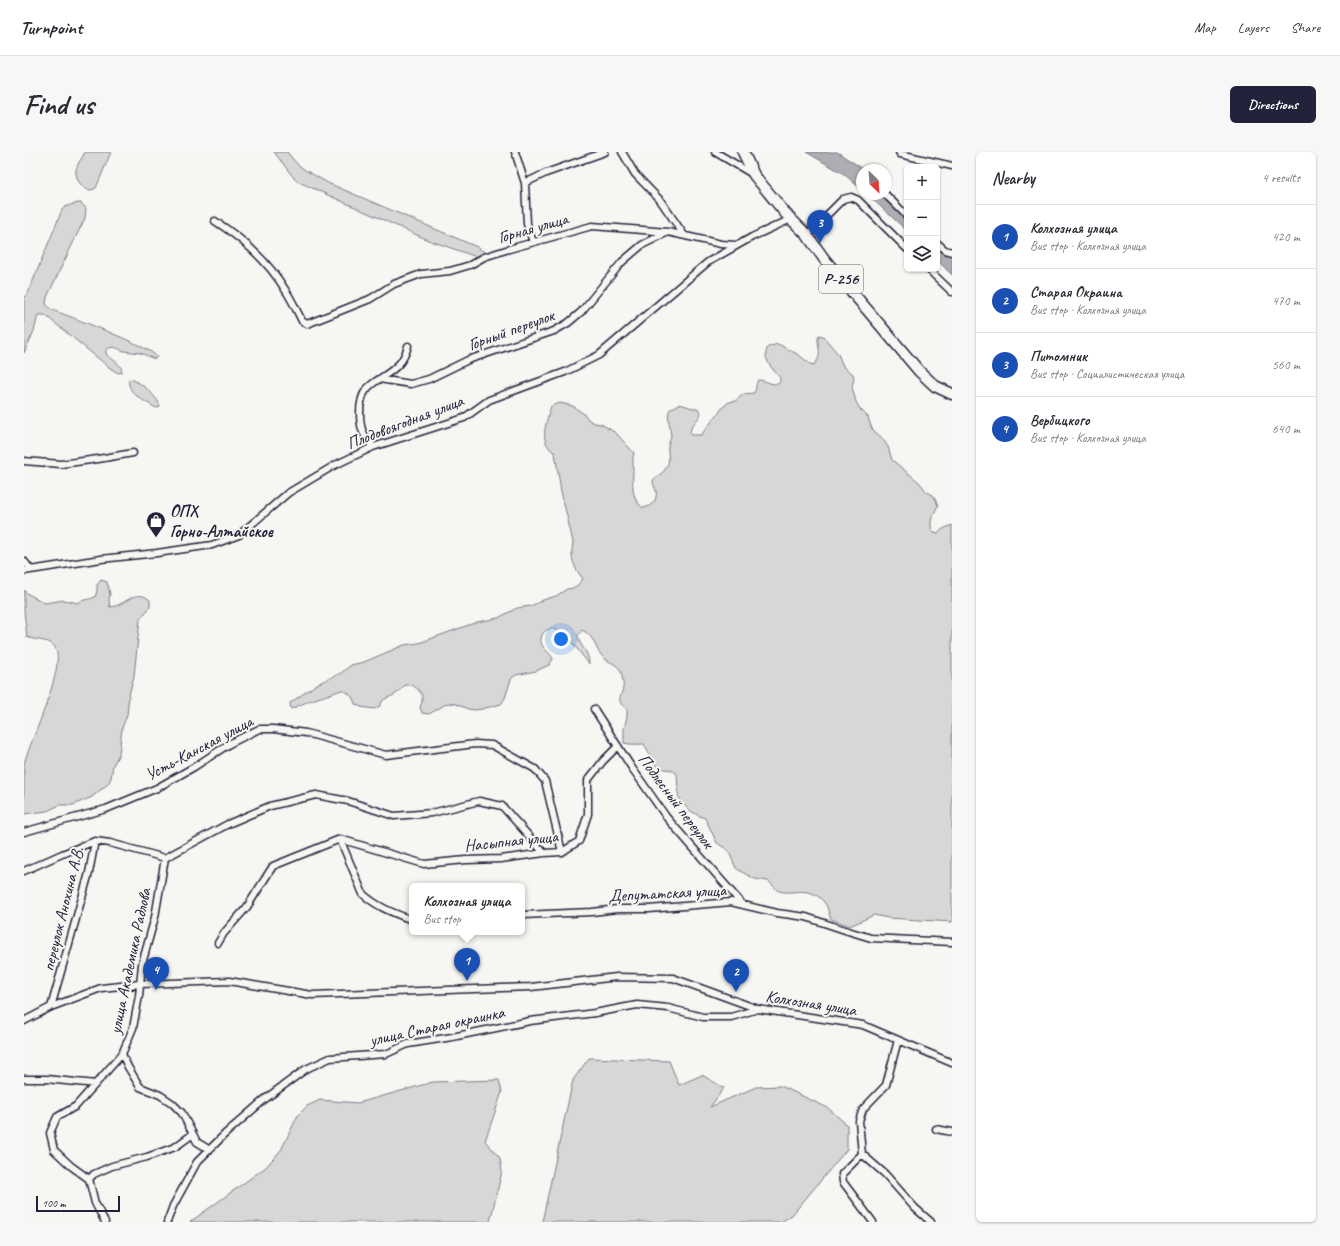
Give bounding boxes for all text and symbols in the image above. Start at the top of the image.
text: Turnpoint [20,16,82,40]
text: Map [1194,19,1216,36]
text: Layers [1238,19,1269,36]
text: Share [1291,19,1320,36]
button: Directions [1230,86,1316,123]
text: Find us [24,87,94,122]
north arrow [856,164,892,200]
map controls [904,164,940,272]
button: + [904,164,940,200]
text: Nearby [992,168,1035,189]
text: 4 results [1262,170,1300,186]
button: − [904,200,940,236]
street label: Горная улица [496,207,572,248]
pin: 3 [807,210,833,243]
text: Колхозная улица [1030,219,1117,238]
text: 1 [1002,229,1008,245]
text: 420 m [1272,229,1300,245]
button: layers [904,236,940,272]
text: Bus stop · Колхозная улица [1030,238,1146,254]
road number: Р-256 [819,265,863,293]
text: Старая Окраина [1030,283,1122,302]
text: 2 [1002,293,1008,309]
text: 470 m [1272,293,1300,309]
text: Bus stop · Колхозная улица [1030,302,1146,318]
street label: Горный переулок [465,304,558,355]
text: Питомник [1030,347,1087,366]
text: 3 [1002,357,1008,373]
text: 560 m [1272,357,1300,373]
text: Bus stop · Социалистическая улица [1030,366,1184,382]
street label: Плодовоягодная улица [344,390,468,454]
text: Вербицкого [1030,411,1089,430]
text: 4 [1002,421,1008,437]
text: 640 m [1272,421,1300,437]
text: Bus stop · Колхозная улица [1030,430,1146,446]
place label: ОПХ Горно-Алтайское [170,501,274,542]
shop icon: ОПХ Горно-Алтайское [145,510,167,538]
your location [551,629,571,649]
street label: Усть-Канская улица [142,710,258,785]
street label: Подлесный переулок [634,749,719,854]
street label: Насыпная улица [463,826,560,856]
street label: переулок Анохина А.В. [37,844,89,973]
street label: Депутатская улица [608,879,727,907]
popup [409,883,525,935]
street label: улица Академика Радлова [104,885,156,1037]
text: Колхозная улица [424,892,510,911]
text: Bus stop [424,911,461,927]
pin: 1 [454,948,480,981]
pin: 4 [143,957,169,990]
pin: 2 [723,959,749,992]
street label: Колхозная улица [764,985,859,1021]
street label: улица Старая окраинка [367,1001,508,1051]
scale bar [36,1194,120,1213]
text: 100 m [42,1196,66,1210]

